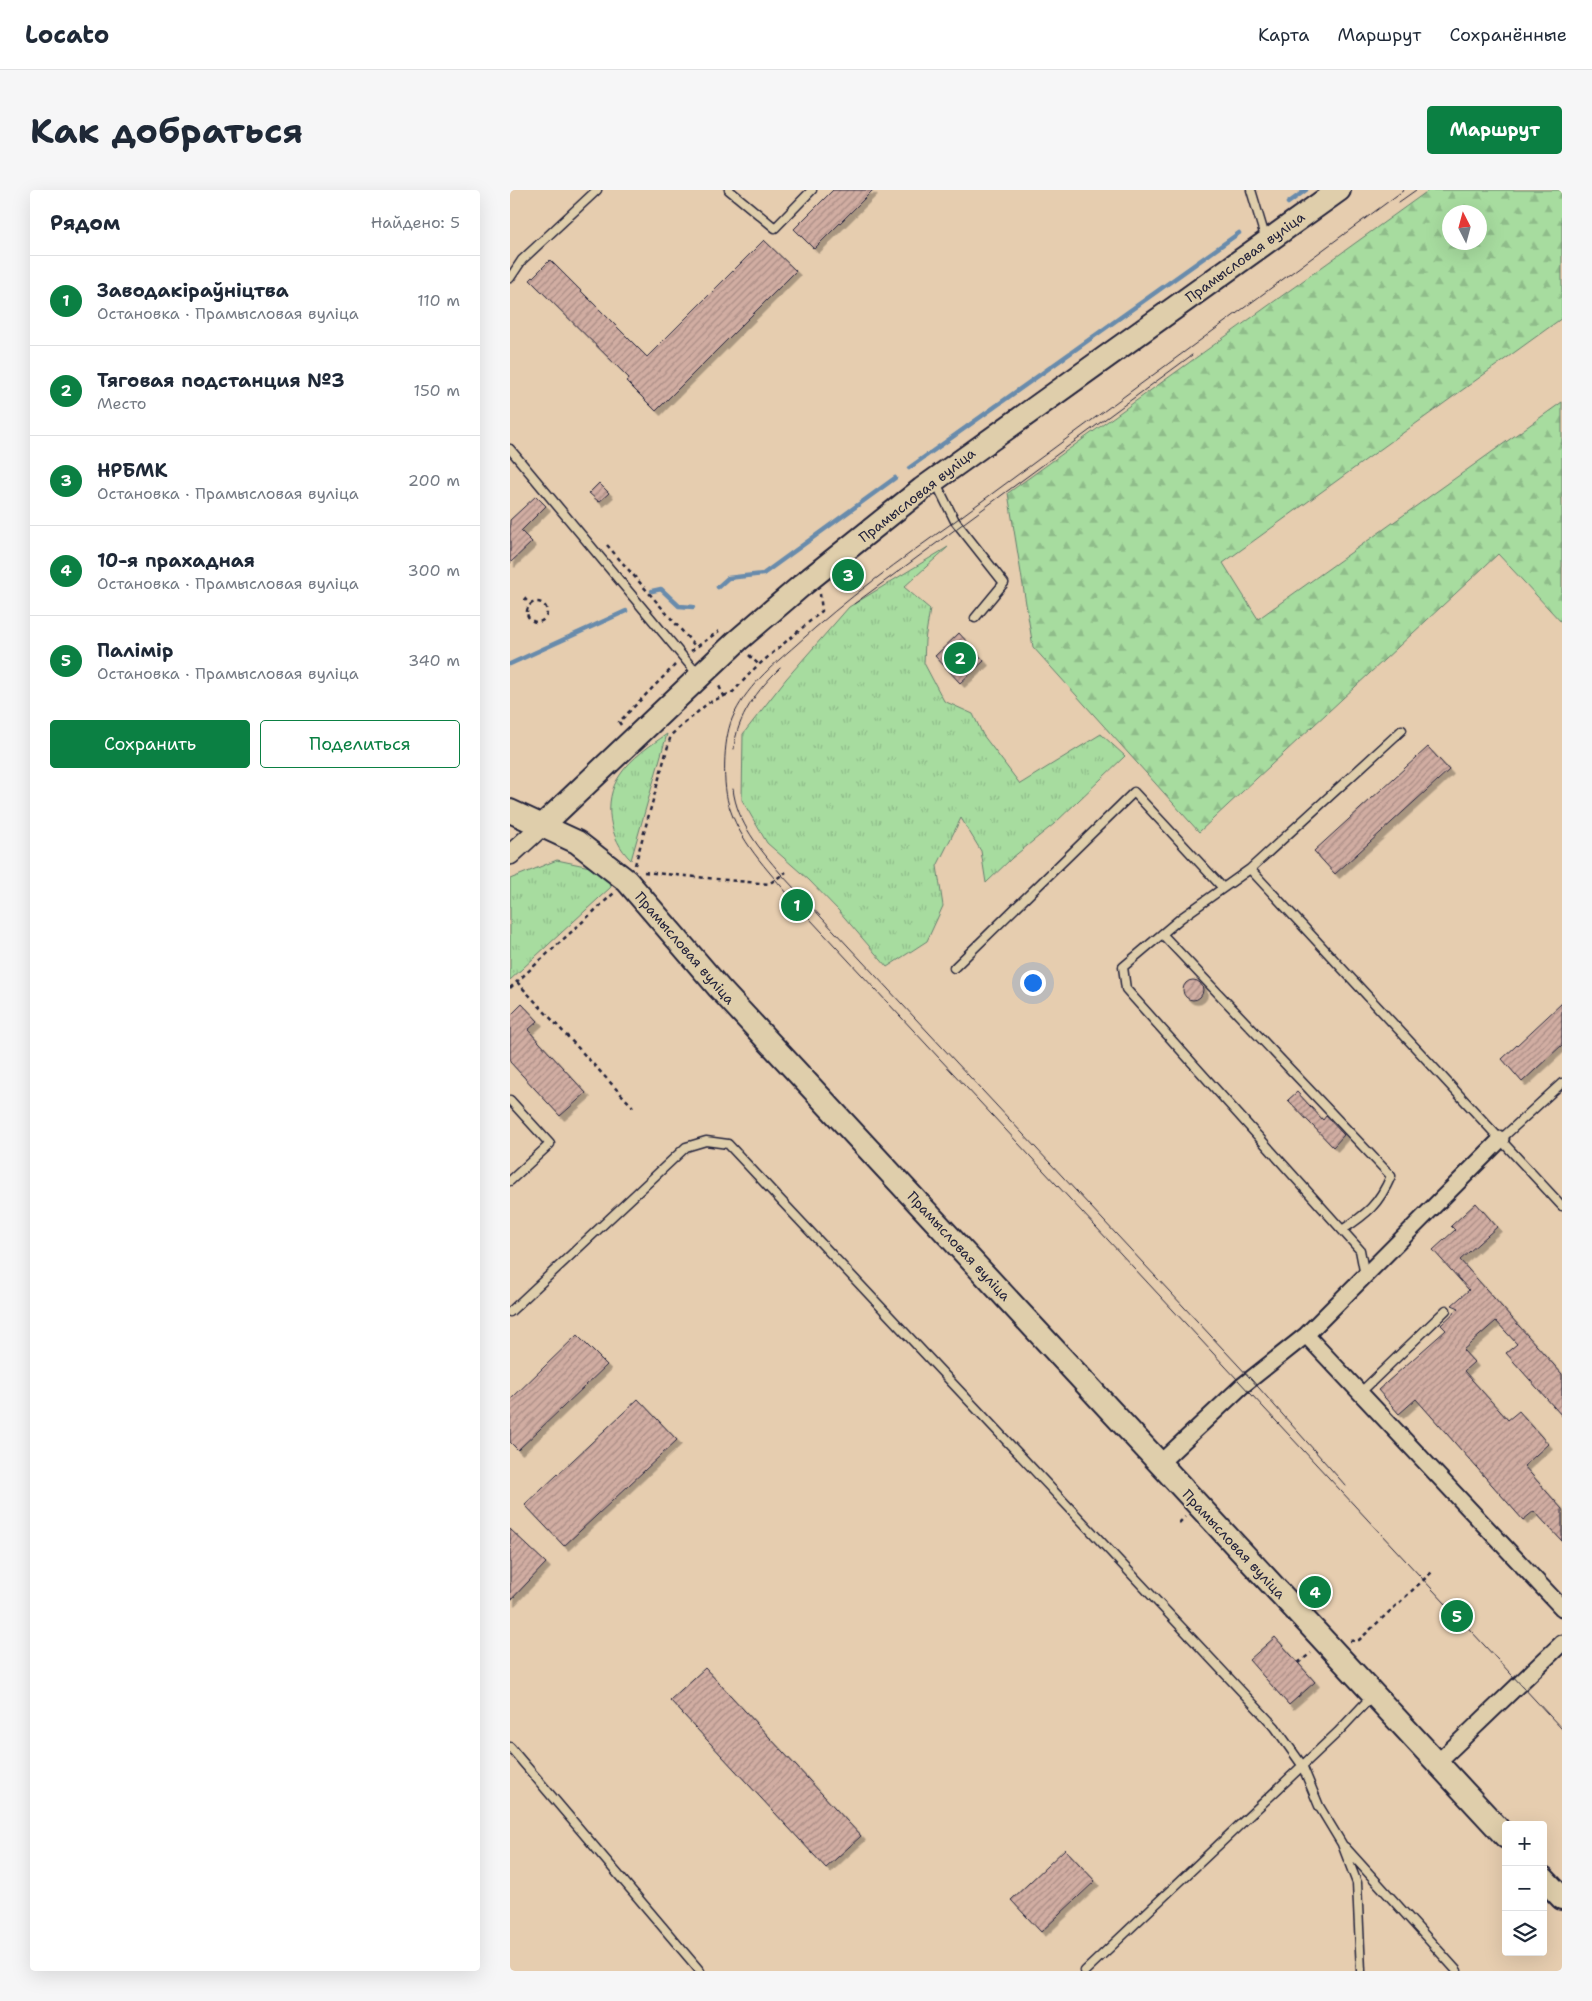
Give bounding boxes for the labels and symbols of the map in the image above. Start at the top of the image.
north arrow [1442,205,1487,250]
street label: Прамысловая вуліца [1182,207,1308,306]
street label: Прамысловая вуліца [855,444,979,546]
pin: 3 [832,556,864,594]
pin: 2 [944,639,976,677]
pin: 1 [781,886,813,924]
street label: Прамысловая вуліца [631,888,739,1008]
your location [1020,970,1046,996]
street label: Прамысловая вуліца [904,1188,1015,1305]
street label: Прамысловая вуліца [1179,1486,1290,1603]
pin: 4 [1299,1573,1331,1611]
pin: 5 [1441,1597,1473,1635]

